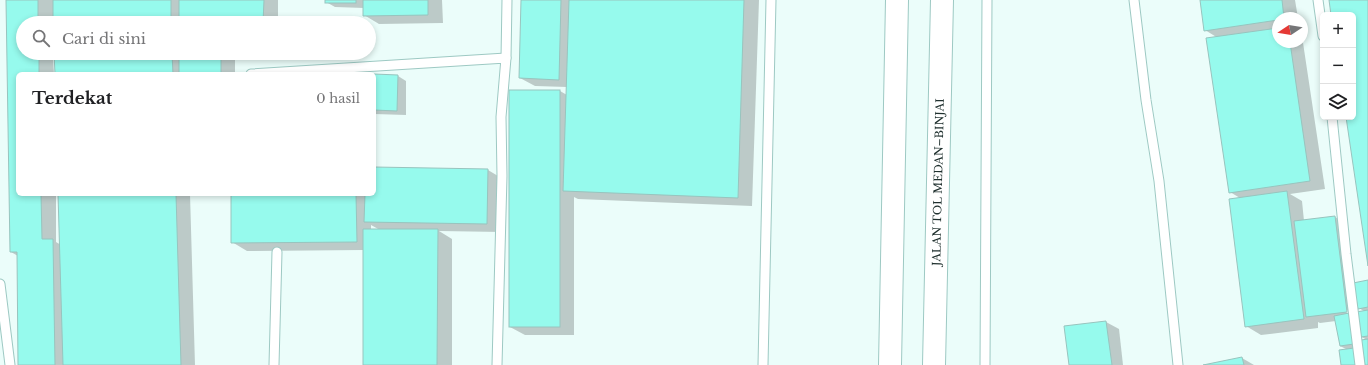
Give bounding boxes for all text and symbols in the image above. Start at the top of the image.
north arrow [1272,12,1308,48]
map controls [1320,12,1356,120]
button: + [1320,12,1356,48]
search box [16,16,376,60]
icon: search [30,27,52,49]
text: Cari di sini [62,29,146,48]
button: − [1320,48,1356,84]
button: layers [1320,84,1356,120]
text: Terdekat [32,88,112,109]
text: 0 hasil [316,90,360,107]
street label: JALAN TOL MEDAN–BINJAI [929,98,947,268]

